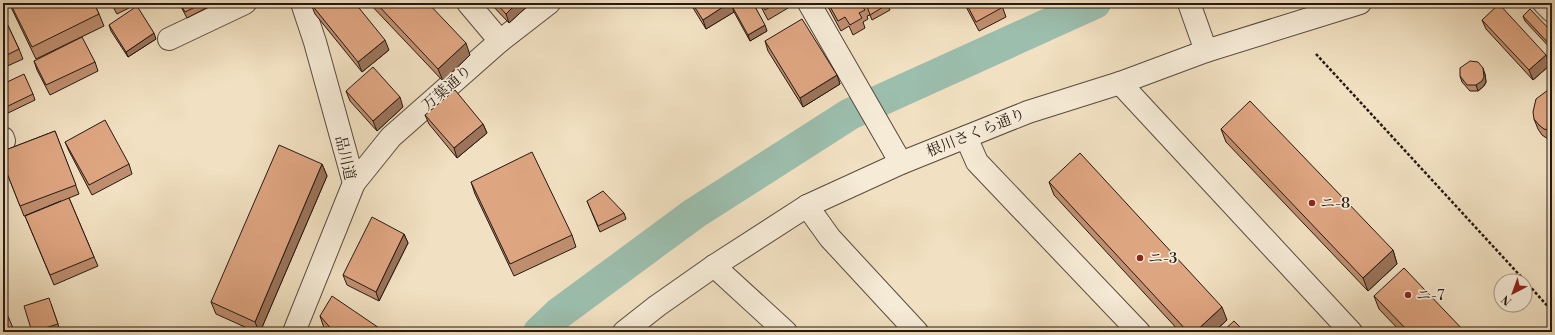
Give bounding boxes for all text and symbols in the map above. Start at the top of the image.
street label: 万葉通り [418,61,476,115]
street label: 根川さくら通り [924,105,1028,161]
street label: 品川道 [331,134,359,182]
place label: ニ-8 [1320,194,1350,213]
marker: ニ-8 [1307,198,1317,208]
place label: ニ-3 [1148,249,1177,268]
marker: ニ-3 [1135,253,1145,263]
north arrow [1493,273,1533,313]
place label: ニ-7 [1416,286,1445,305]
marker: ニ-7 [1403,290,1413,300]
text: N [1499,291,1515,308]

